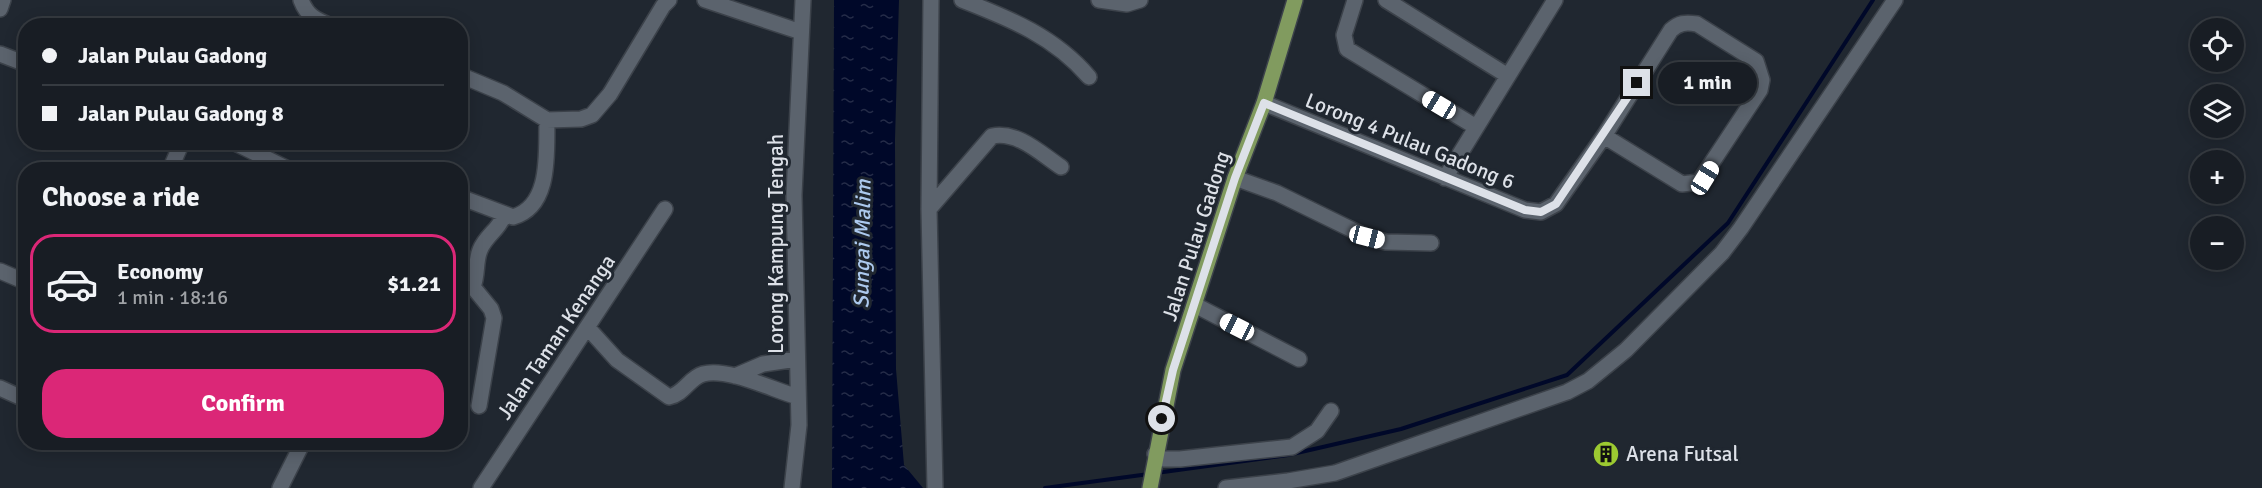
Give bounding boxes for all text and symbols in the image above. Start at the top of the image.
map controls [2190,18,2244,270]
button: locate [2190,18,2244,72]
text: Jalan Pulau Gadong [78,42,267,69]
callout: 1 min [1658,62,1757,104]
route end [1623,69,1650,96]
text: 1 min [1683,70,1732,95]
button: layers [2190,84,2244,138]
street label: Lorong 4 Pulau Gadong 6 [1302,87,1518,195]
car [1419,88,1459,122]
text: Jalan Pulau Gadong 8 [78,100,284,127]
street label: Lorong Kampung Tengah [763,134,789,354]
street label: Jalan Pulau Gadong [1156,148,1236,324]
button: + [2190,150,2244,204]
car [1688,158,1722,198]
water label: Sungai Malim [847,178,877,309]
text: Choose a ride [42,181,200,214]
button: − [2190,216,2244,270]
car [1347,224,1387,250]
street label: Jalan Taman Kenanga [491,250,621,424]
icon: car [45,257,99,311]
text: Economy [117,258,203,285]
text: $1.21 [387,270,441,297]
text: 1 min · 18:16 [117,285,228,310]
car [1217,311,1257,343]
button: Confirm [42,369,444,438]
route start [1148,405,1175,432]
building icon: Arena Futsal [1591,439,1621,469]
place label: Arena Futsal [1626,441,1739,467]

